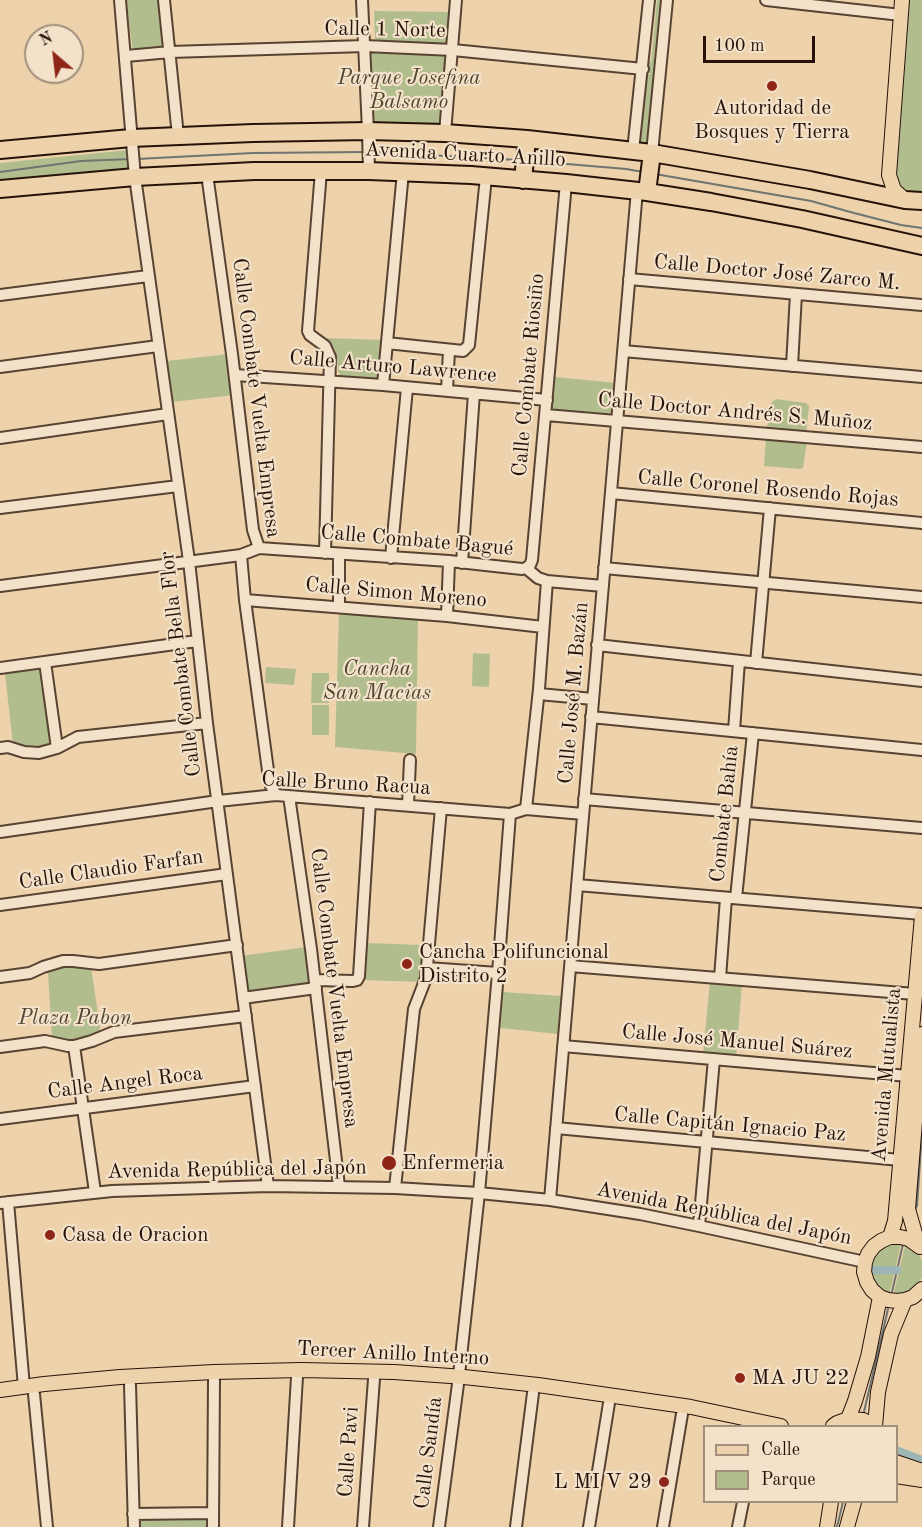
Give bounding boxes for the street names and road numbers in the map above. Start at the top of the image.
street label: Calle 1 Norte [324,16,446,44]
street label: Avenida Cuarto Anillo [364,137,566,173]
street label: Calle Doctor José Zarco M. [653,250,901,296]
street label: Calle Combate Vuelta Empresa [226,257,286,539]
street label: Calle Combate Riosiño [508,272,550,478]
street label: Calle Arturo Lawrence [288,345,498,389]
street label: Calle Doctor Andrés S. Muñoz [597,387,873,437]
street label: Calle Coronel Rosendo Rojas [636,465,900,513]
street label: Calle Combate Bagué [319,520,515,562]
street label: Calle Combate Bella Flor [155,550,207,778]
street label: Calle Simon Moreno [304,573,488,613]
street label: Calle José M. Bazán [553,601,595,785]
street label: Combate Bahía [705,744,745,884]
street label: Calle Bruno Racua [261,767,431,801]
street label: Calle Claudio Farfan [17,845,205,895]
street label: Calle Combate Vuelta Empresa [304,847,364,1129]
street label: Avenida Mutualista [867,987,907,1163]
street label: Calle José Manuel Suárez [621,1019,853,1065]
street label: Calle Angel Roca [46,1061,204,1105]
street label: Calle Capitán Ignacio Paz [613,1102,847,1148]
street label: Avenida República del Japón [107,1155,367,1185]
street label: Avenida República del Japón [594,1177,854,1251]
street label: Tercer Anillo Interno [296,1336,490,1372]
street label: Calle Sandía [410,1395,448,1511]
street label: Calle Pavi [333,1406,365,1498]

